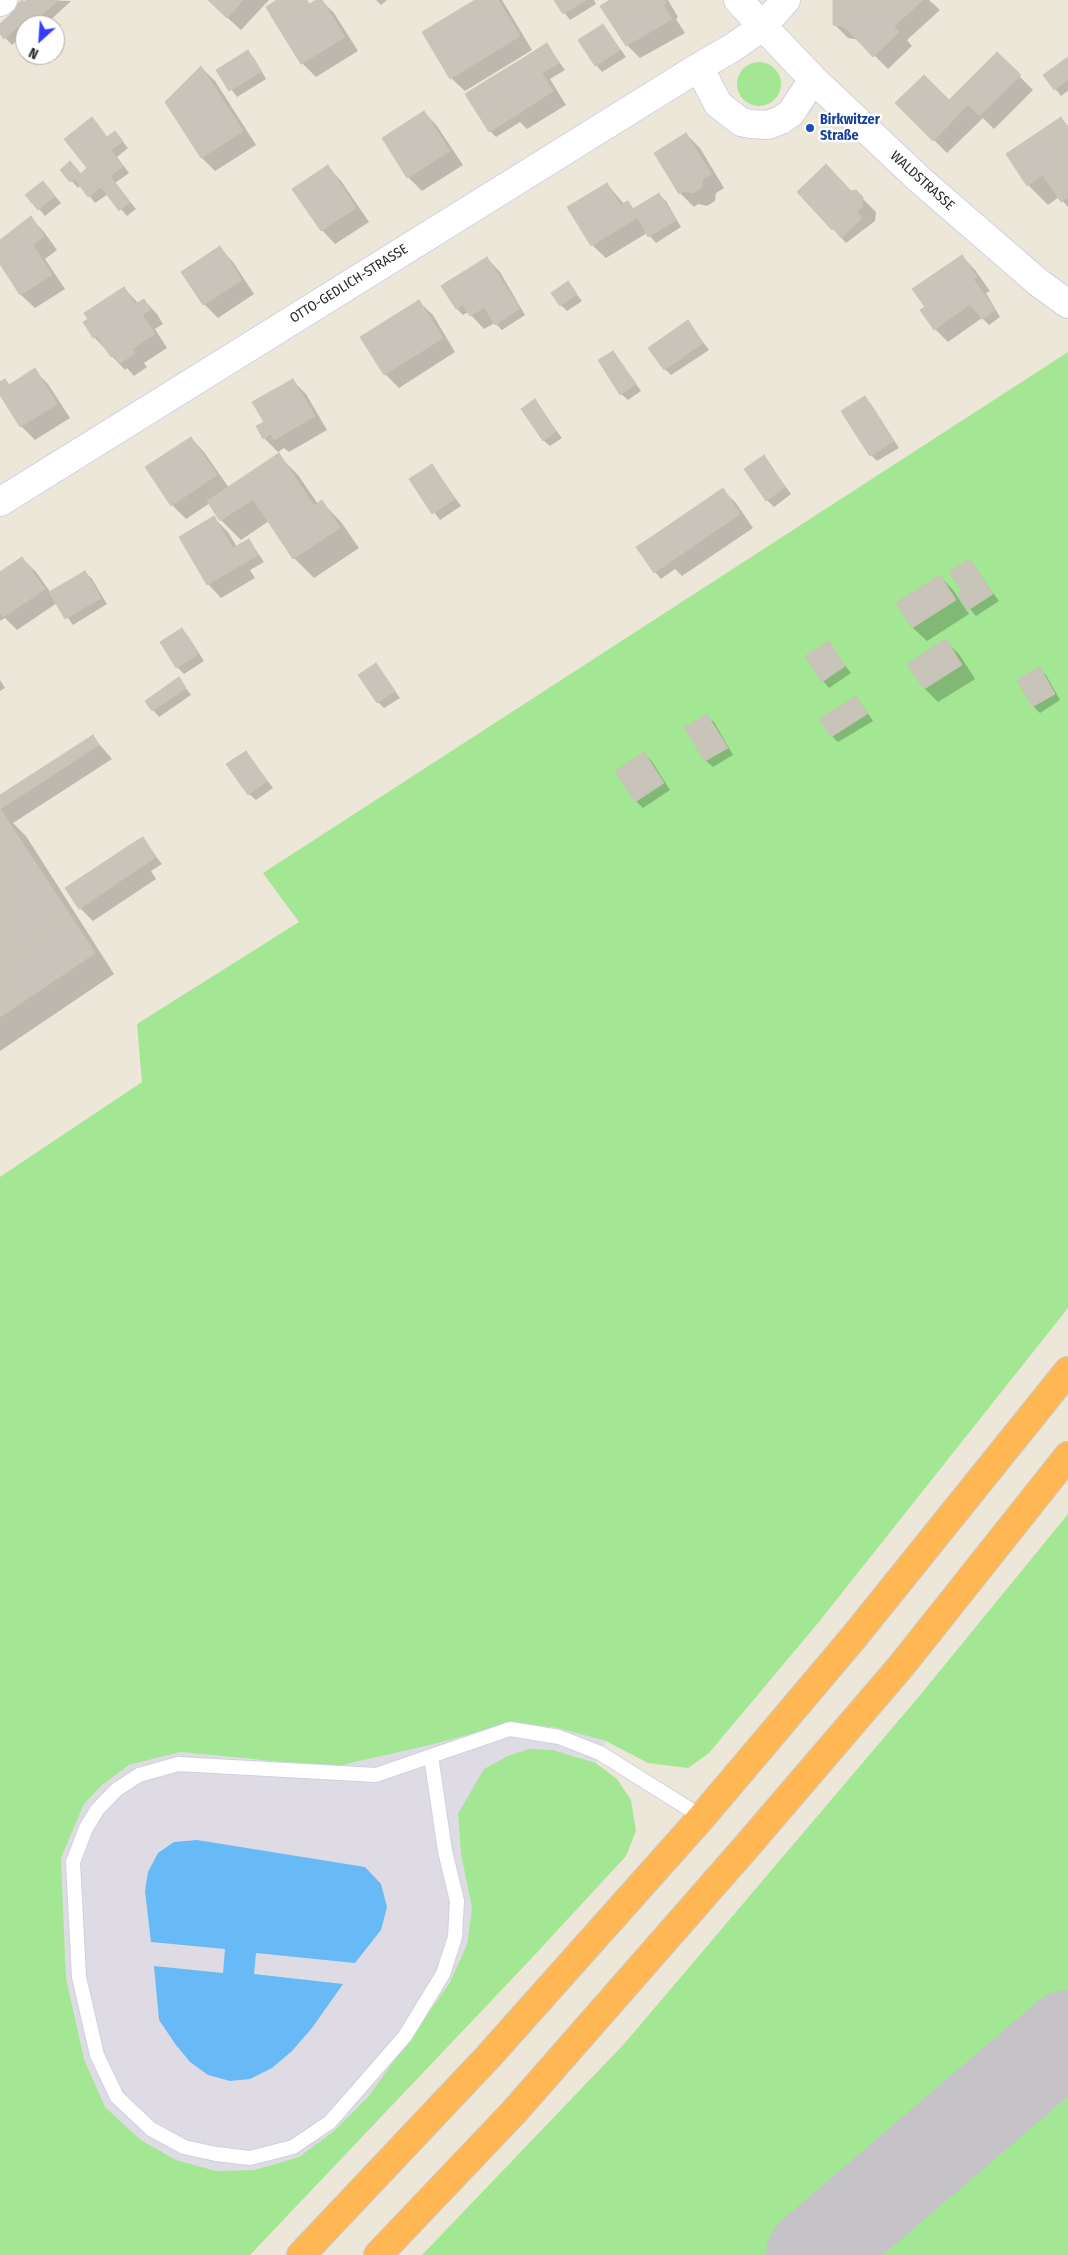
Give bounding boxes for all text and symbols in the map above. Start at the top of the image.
north arrow [15,15,65,65]
text: N [26,44,41,63]
place label: Birkwitzer Straße [820,112,880,144]
marker: Birkwitzer Straße [804,122,816,134]
street label: WALDSTRASSE [886,148,958,214]
street label: OTTO-GEDLICH-STRASSE [287,241,411,327]

